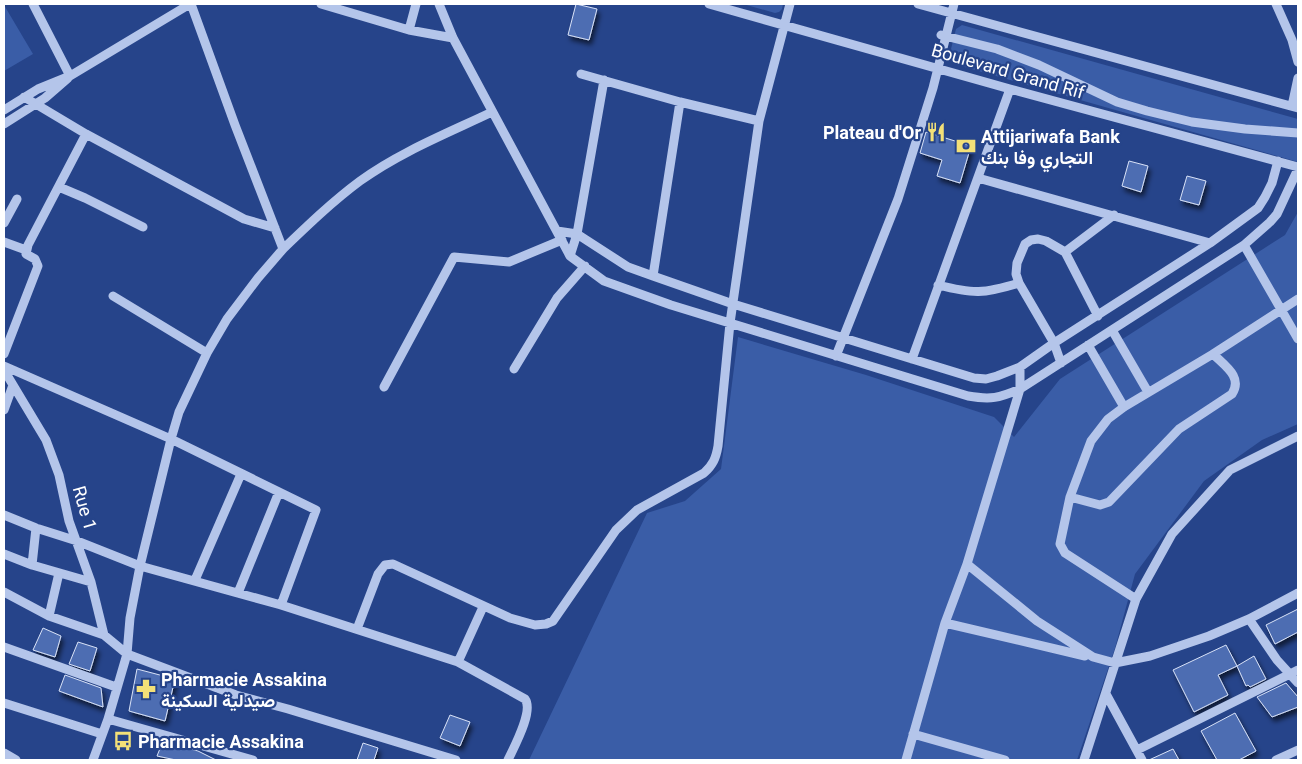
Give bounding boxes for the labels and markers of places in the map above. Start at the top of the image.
restaurant icon: Plateau d'Or [925,121,947,143]
place label: Plateau d'Or [823,122,921,143]
place label: Attijariwafa Bank التجاري وفا بنك [981,126,1120,173]
bank icon: Attijariwafa Bank التجاري وفا بنك [955,135,977,157]
place label: Pharmacie Assakina صيدلية السكينة [161,669,327,712]
pharmacy icon: Pharmacie Assakina صيدلية السكينة [135,678,157,700]
bus stop icon: Pharmacie Assakina [112,730,134,752]
place label: Pharmacie Assakina [138,731,304,752]

